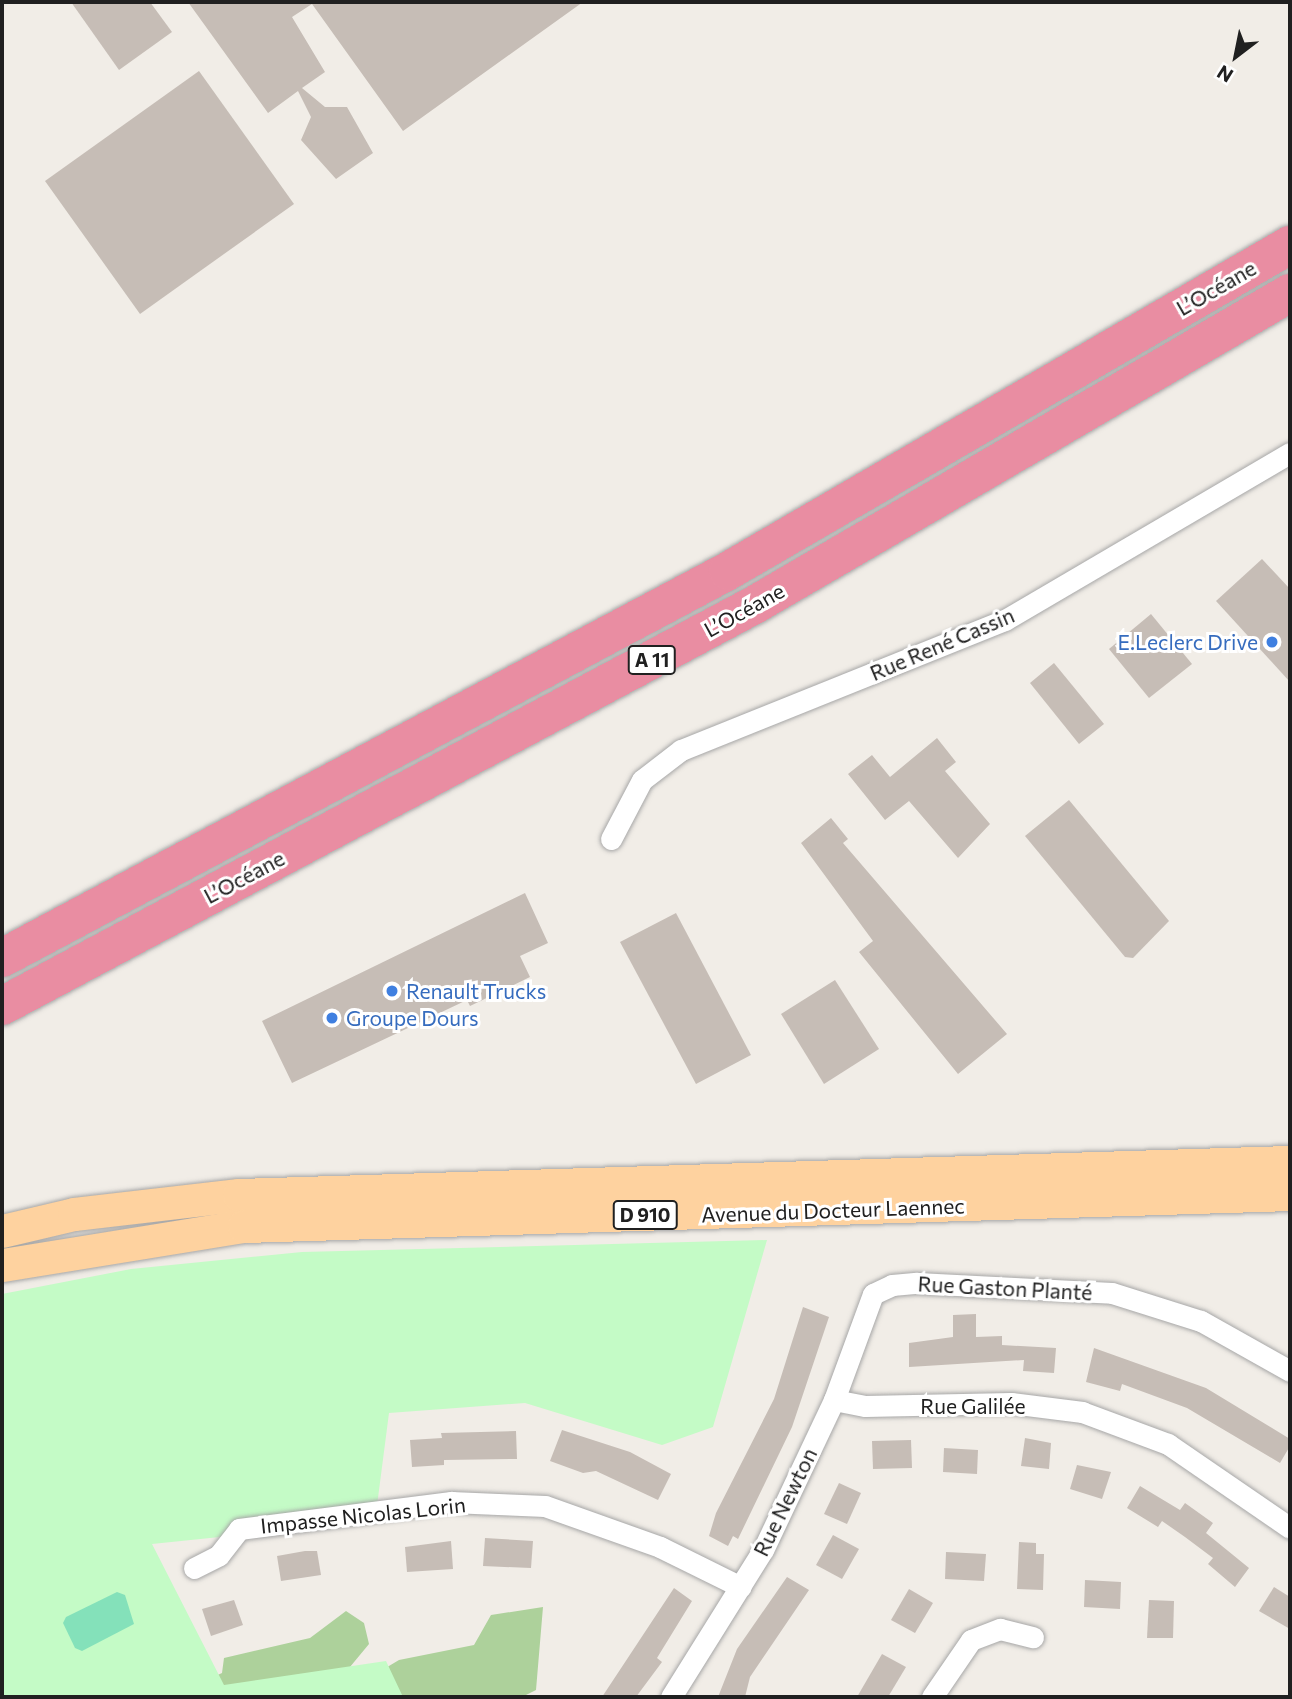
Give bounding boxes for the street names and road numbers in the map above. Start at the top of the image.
street label: L’Océane [1172,255,1260,321]
street label: L’Océane [700,578,788,642]
street label: Rue René Cassin [866,602,1018,686]
road number: A 11 [628,645,676,676]
street label: L’Océane [199,845,289,909]
street label: Avenue du Docteur Laennec [701,1193,965,1227]
road number: D 910 [612,1200,678,1231]
street label: Rue Gaston Planté [917,1271,1093,1305]
street label: Rue Galilée [920,1393,1026,1419]
street label: Rue Newton [748,1444,822,1560]
street label: Impasse Nicolas Lorin [259,1492,467,1538]

